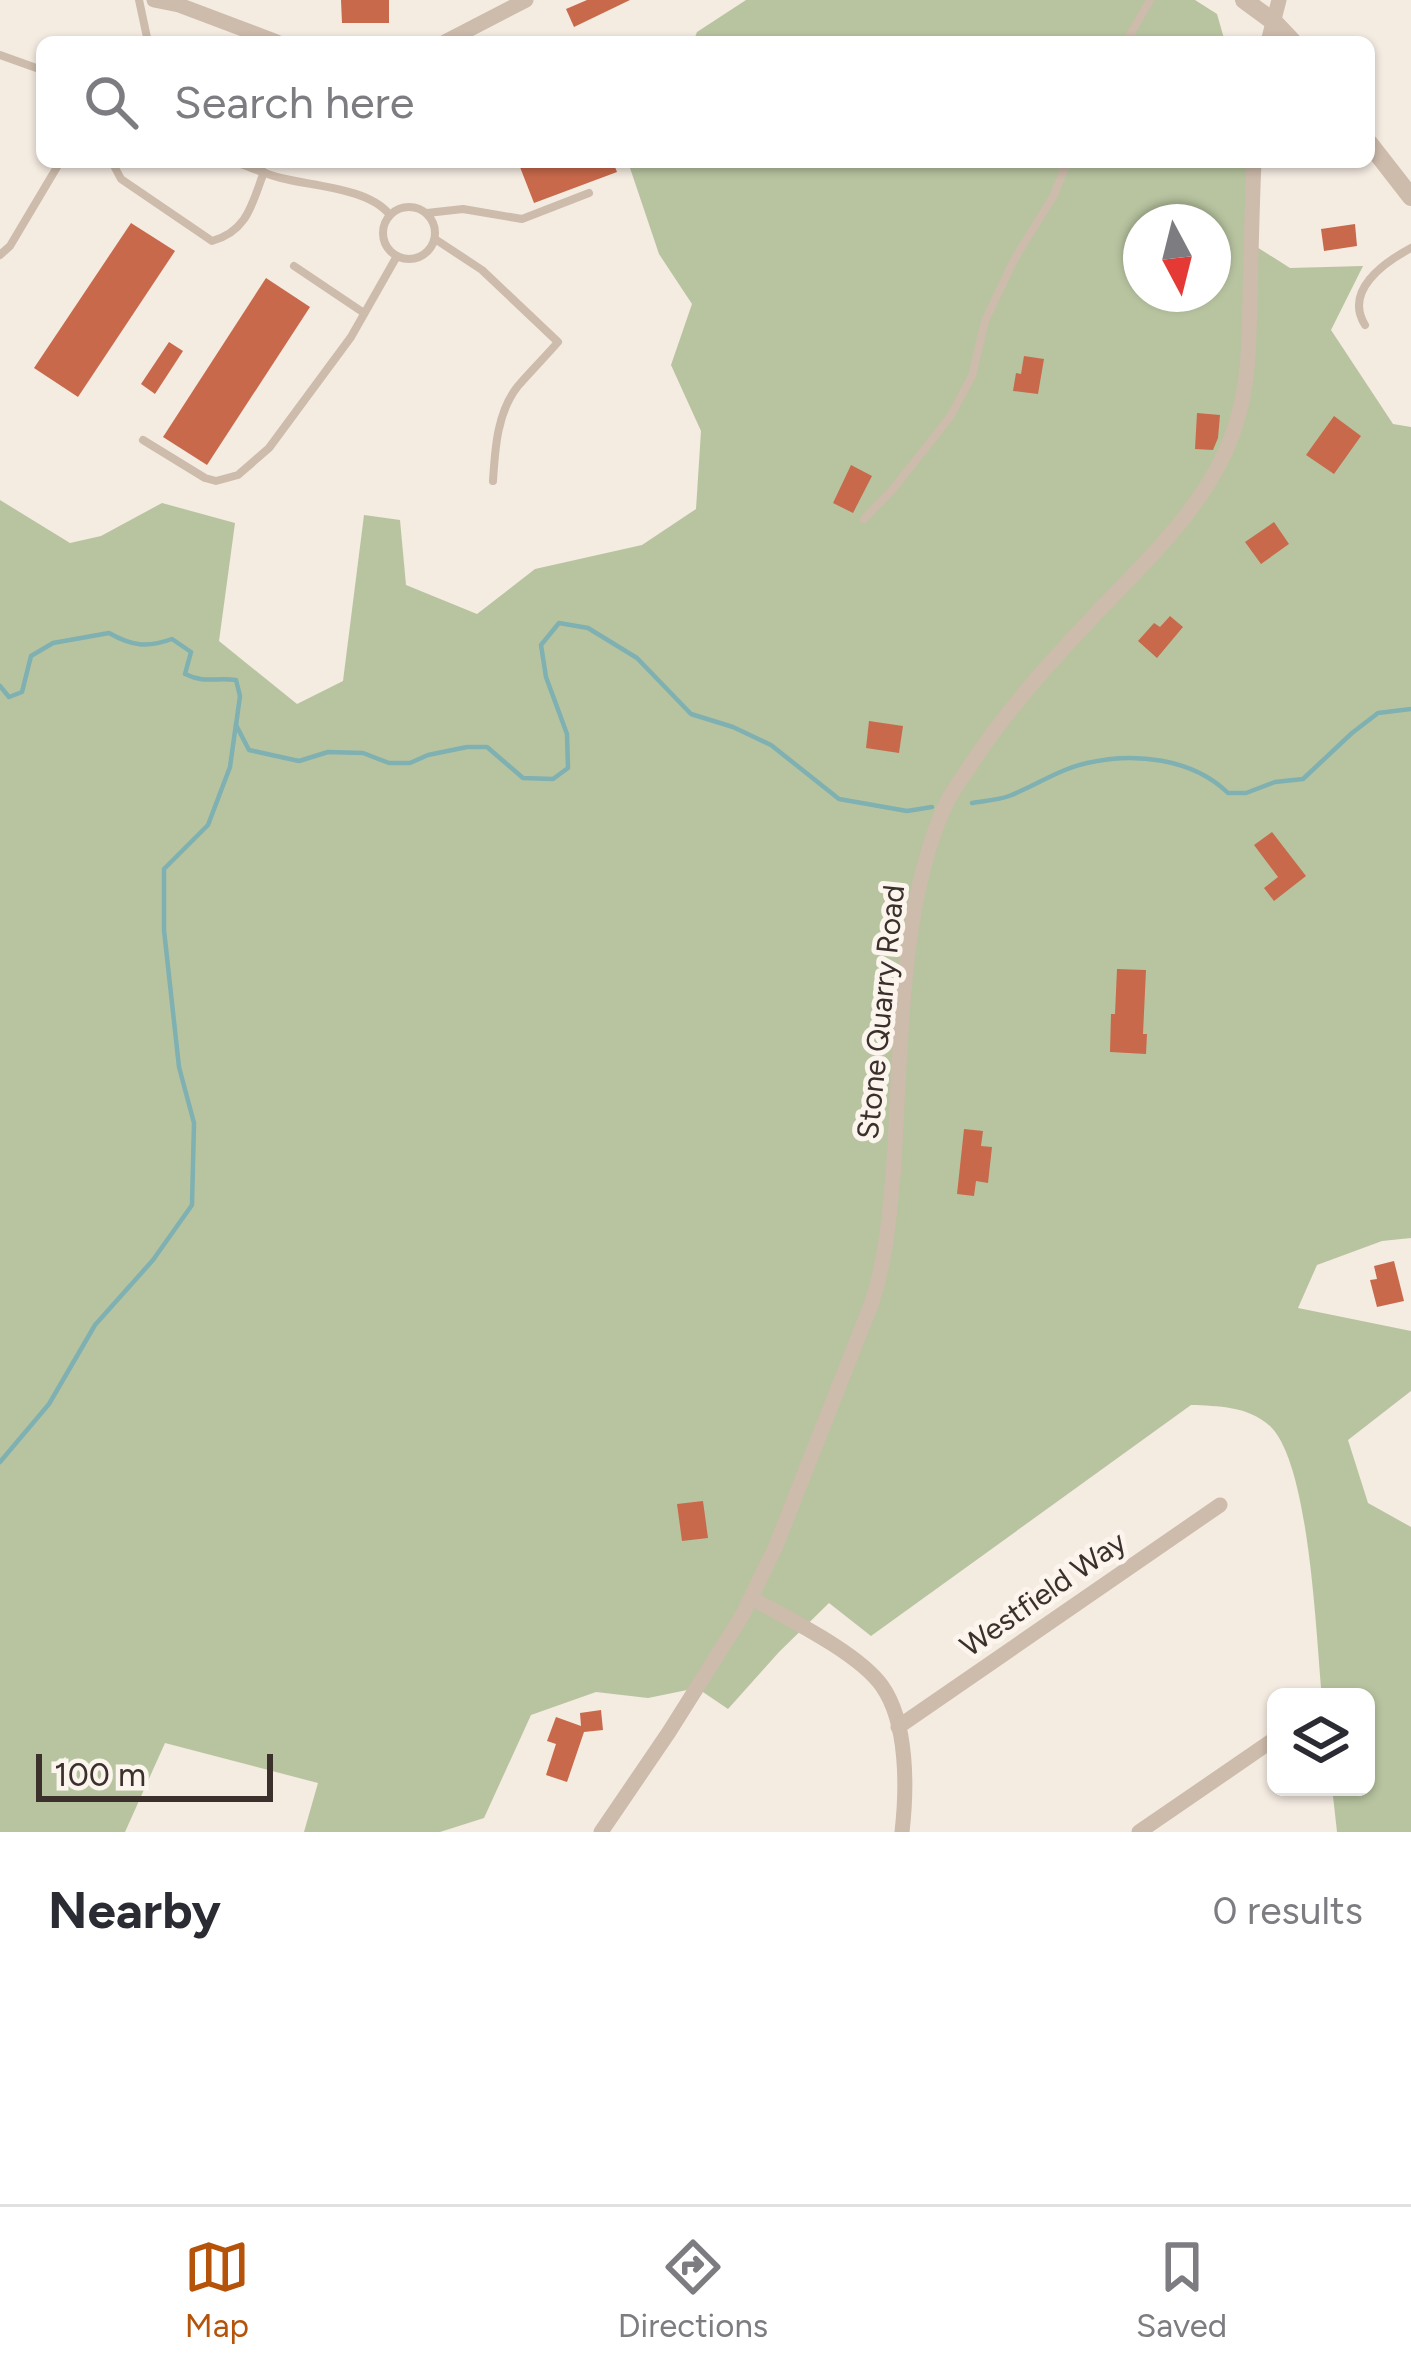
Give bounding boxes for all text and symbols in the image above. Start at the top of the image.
search box [36,36,1375,168]
icon: search [78,69,144,135]
text: Search here [174,75,414,129]
north arrow [1123,204,1231,312]
street label: Stone Quarry Road [849,883,912,1141]
street label: Westfield Way [953,1523,1133,1664]
map controls [1267,1688,1375,1796]
button: layers [1267,1688,1375,1796]
scale bar [36,1748,273,1801]
text: 100 m [54,1755,146,1794]
text: Nearby [48,1880,221,1941]
text: 0 results [1212,1887,1363,1934]
tab: Map [184,2234,250,2345]
tab: Directions [618,2234,768,2345]
tab: Saved [1136,2234,1227,2345]

